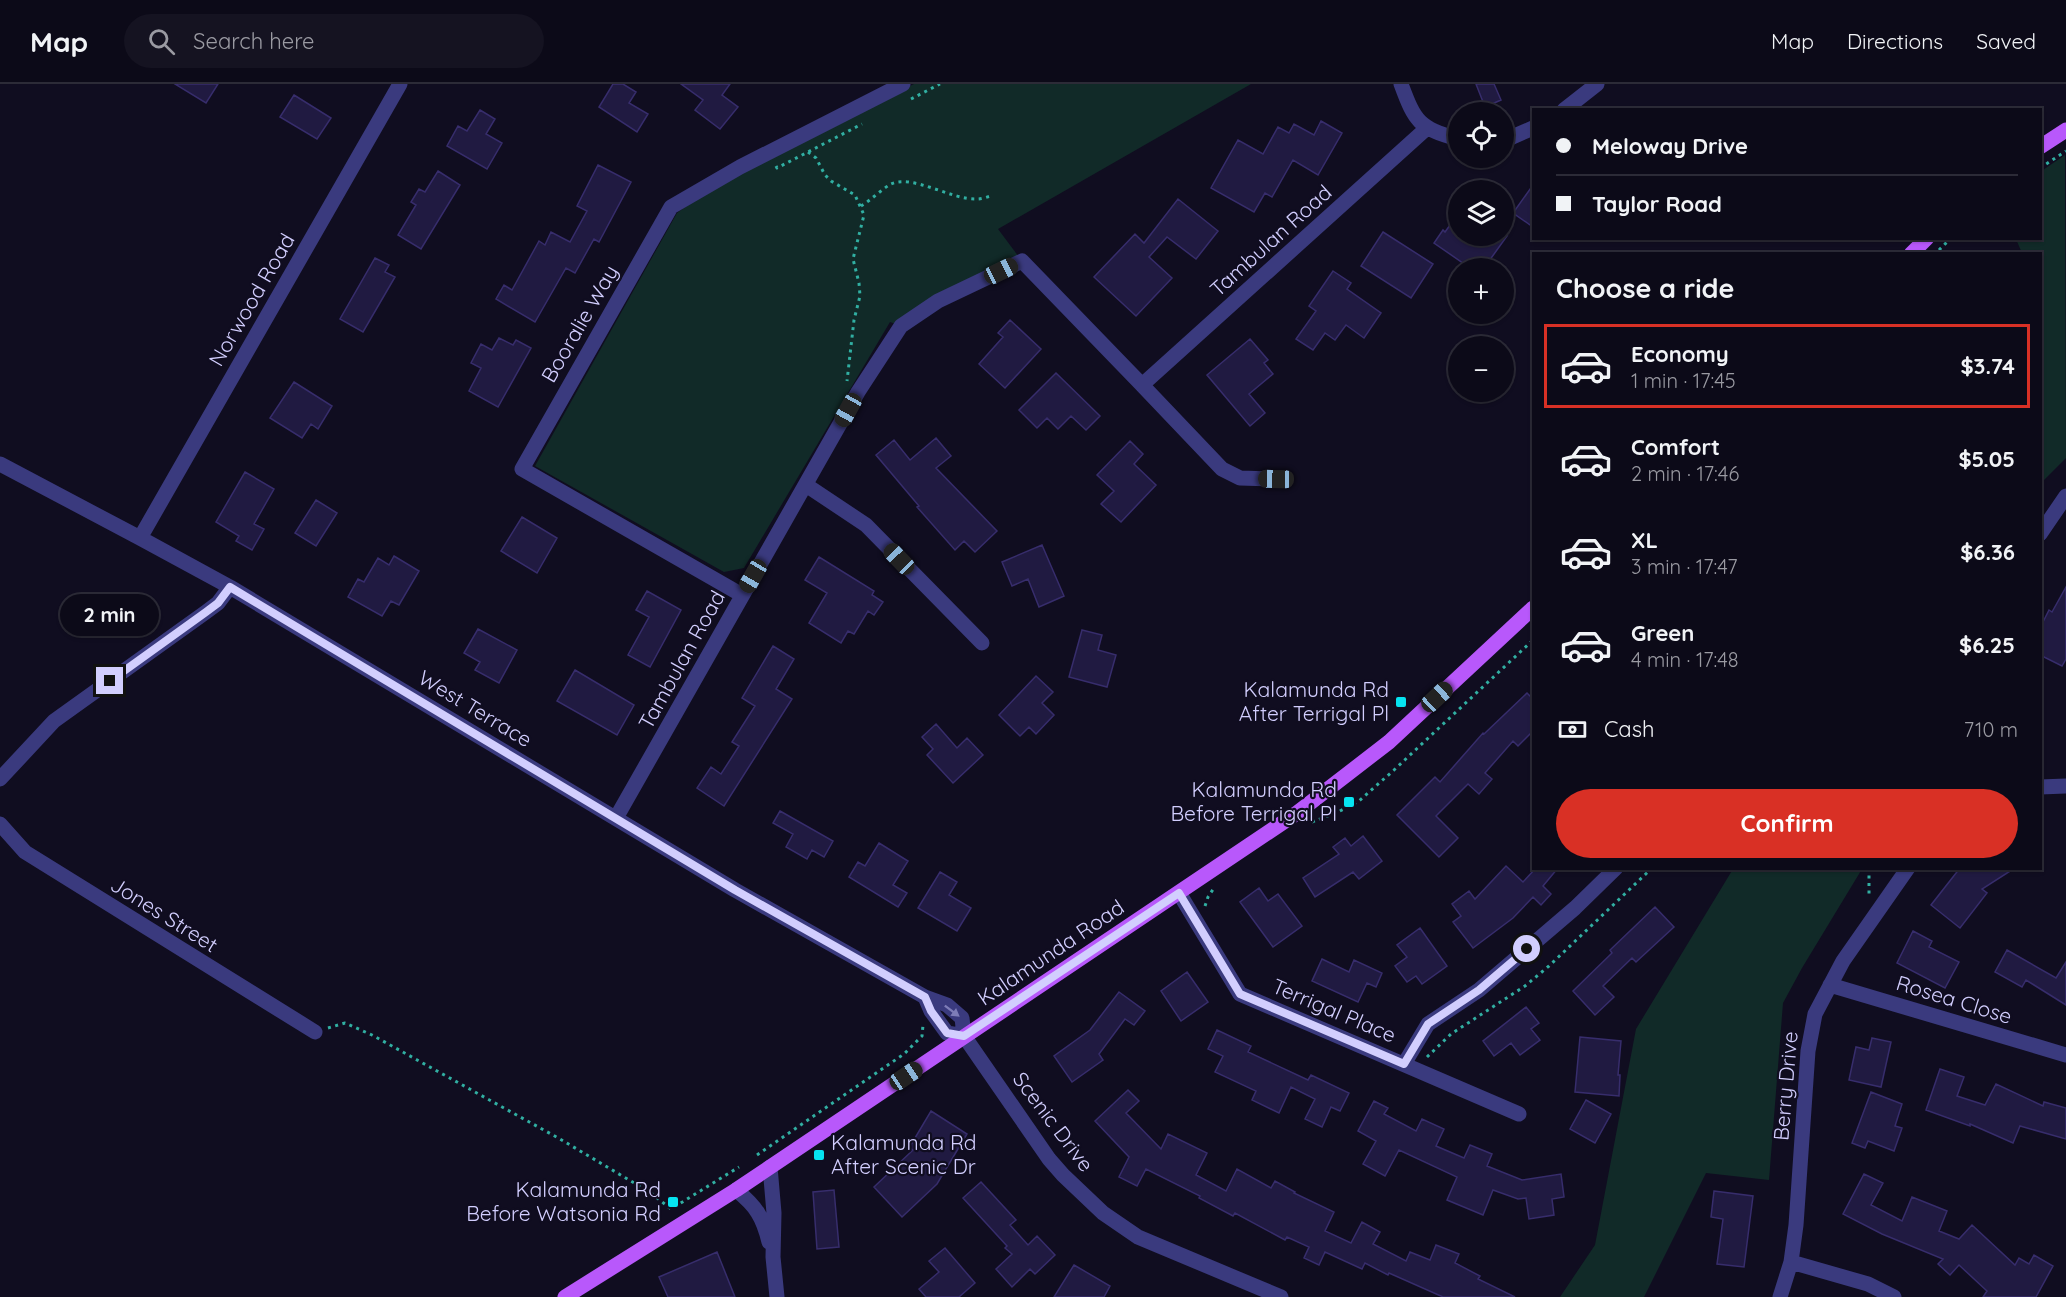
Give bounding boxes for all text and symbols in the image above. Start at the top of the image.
search box [124,14,544,68]
text: Map [30,24,88,59]
icon: search [145,25,178,58]
text: Search here [193,27,315,55]
text: Map [1771,28,1814,54]
text: Directions [1847,28,1943,54]
text: Saved [1976,28,2036,54]
map controls [1448,102,1514,402]
button: locate [1448,102,1514,168]
text: Meloway Drive [1592,132,1748,160]
street label: Tambulan Road [1204,179,1337,302]
button: layers [1448,180,1514,246]
text: Taylor Road [1592,190,1722,218]
street label: Norwood Road [203,229,300,370]
car [981,255,1021,287]
button: + [1448,258,1514,324]
street label: Booralie Way [535,260,623,387]
text: Choose a ride [1556,271,1734,305]
button: − [1448,336,1514,402]
icon: car [1559,339,1613,393]
text: Economy [1631,340,1729,368]
text: $3.74 [1960,352,2015,380]
text: 1 min · 17:45 [1631,368,1736,393]
car [831,390,865,430]
icon: car [1559,432,1613,486]
text: Comfort [1631,433,1720,461]
text: $5.05 [1958,445,2015,473]
text: 2 min · 17:46 [1631,461,1739,486]
car [1258,470,1294,488]
icon: car [1559,525,1613,579]
text: XL [1631,526,1658,554]
text: $6.36 [1960,538,2015,566]
car [880,540,918,578]
text: 3 min · 17:47 [1631,554,1737,579]
car [736,556,770,596]
street label: Tambulan Road [632,586,730,733]
callout: 2 min [60,594,160,636]
text: 2 min [83,602,136,627]
icon: car [1559,618,1613,672]
text: Green [1631,619,1694,647]
text: $6.25 [1959,631,2015,659]
text: 4 min · 17:48 [1631,647,1739,672]
street label: West Terrace [414,664,537,752]
route end [96,667,123,694]
place label: Kalamunda Rd After Terrigal Pl [1239,676,1389,726]
car [1418,678,1456,716]
marker: Kalamunda Rd After Terrigal Pl [1394,695,1408,709]
icon: cash [1556,713,1589,746]
text: Cash [1604,715,1655,743]
text: 710 m [1964,717,2018,742]
place label: Kalamunda Rd Before Terrigal Pl [1170,776,1337,826]
button: Confirm [1556,789,2018,858]
marker: Kalamunda Rd Before Terrigal Pl [1342,795,1356,809]
street label: Jones Street [106,871,223,957]
street label: Kalamunda Road [972,894,1129,1011]
route start [1513,935,1540,962]
street label: Rosea Close [1893,969,2015,1029]
street label: Terrigal Place [1269,972,1400,1048]
one-way arrow [945,1004,960,1016]
street label: Berry Drive [1767,1030,1803,1142]
car [886,1058,926,1094]
street label: Scenic Drive [1008,1066,1100,1176]
place label: Kalamunda Rd After Scenic Dr [831,1129,977,1179]
marker: Kalamunda Rd After Scenic Dr [812,1148,826,1162]
place label: Kalamunda Rd Before Watsonia Rd [466,1176,661,1226]
marker: Kalamunda Rd Before Watsonia Rd [666,1195,680,1209]

